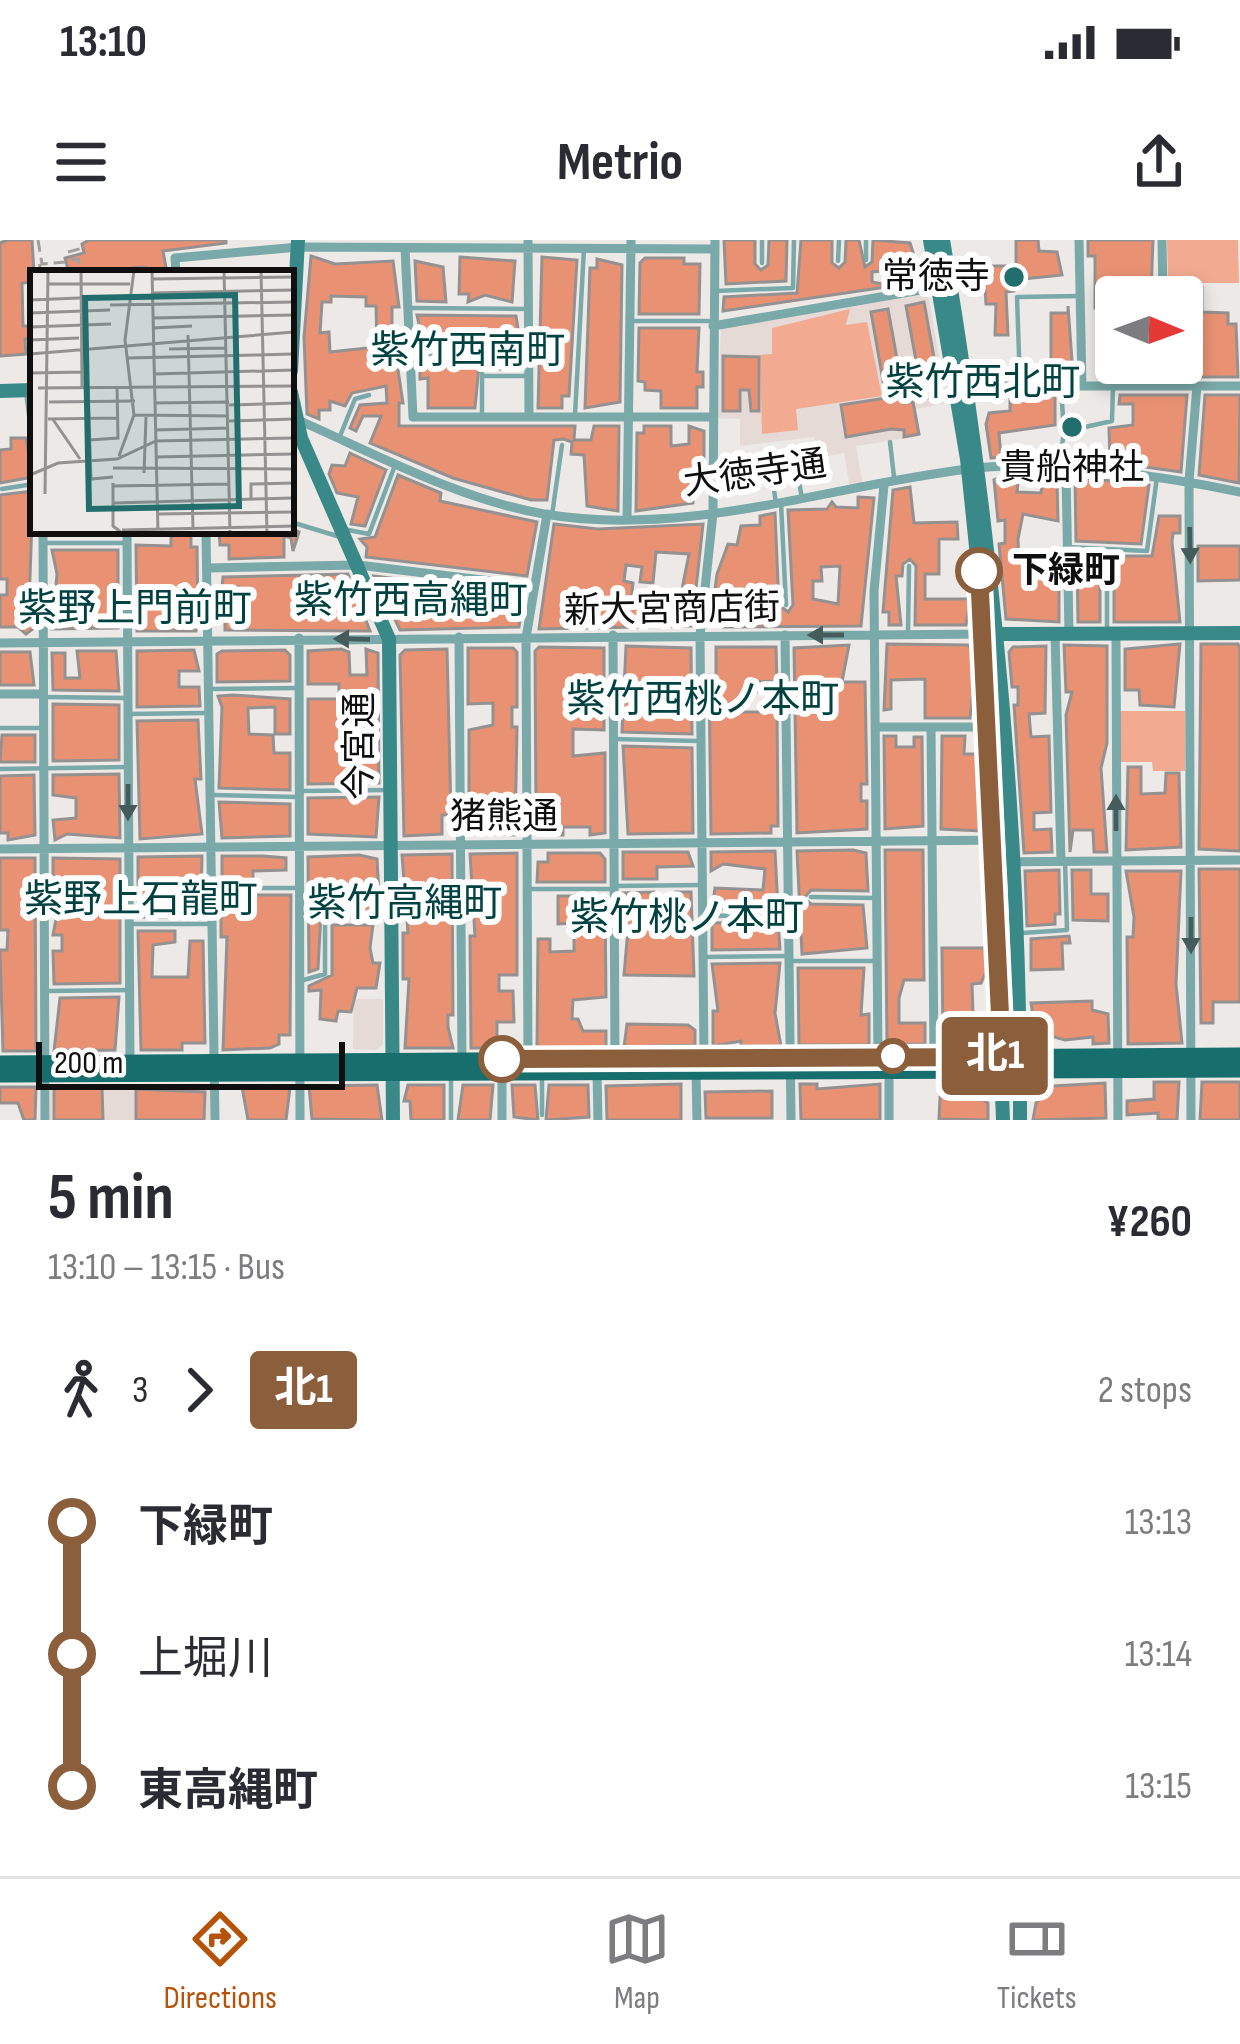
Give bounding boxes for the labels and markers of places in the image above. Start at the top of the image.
place label: 常徳寺 [882,256,990,299]
marker: 常徳寺 [1001,264,1027,290]
marker: 貴船神社 [1059,414,1085,440]
place label: 貴船神社 [1000,447,1144,490]
marker: 下緑町 [957,549,1001,593]
place label: 下緑町 [1012,550,1120,593]
unlabelled marker [480,1037,524,1081]
unlabelled marker [877,1040,909,1072]

